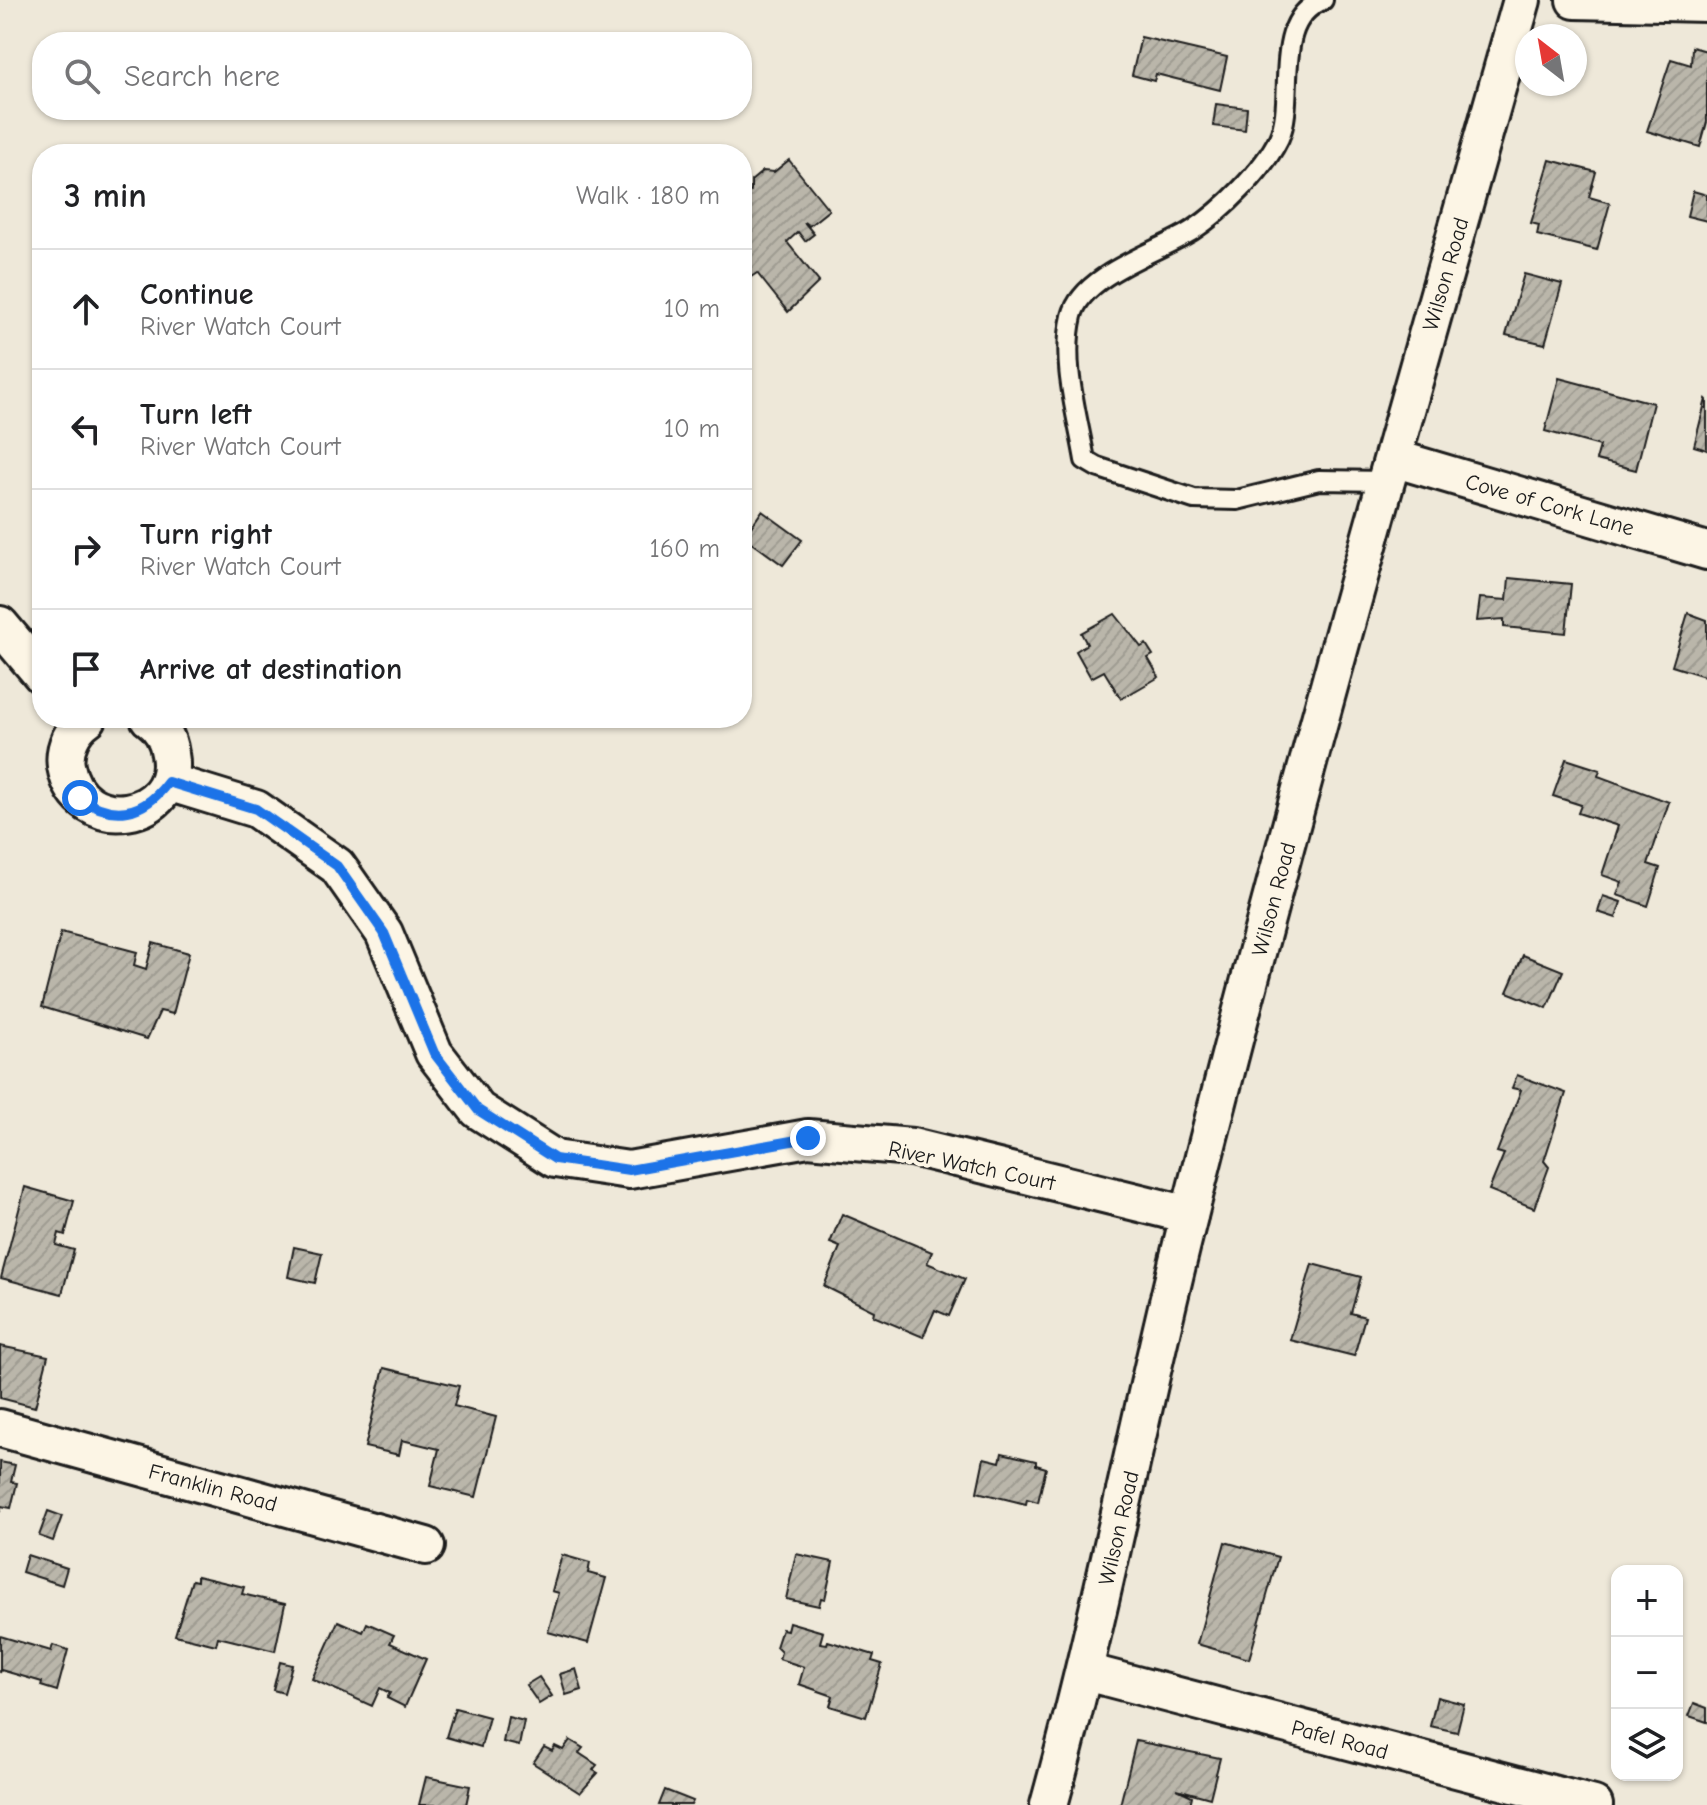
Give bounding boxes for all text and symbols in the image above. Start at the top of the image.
north arrow [1515,24,1587,96]
search box [32,32,752,120]
icon: search [60,54,104,98]
text: Search here [124,59,280,94]
text: 3 min [64,176,147,216]
text: Walk · 180 m [576,181,720,211]
street label: Wilson Road [1417,215,1475,334]
text: Continue [140,277,254,312]
icon: ahead [64,287,108,331]
text: 10 m [664,294,720,324]
text: River Watch Court [140,312,341,342]
text: Turn left [140,397,252,432]
icon: left [64,407,108,451]
text: 10 m [664,414,720,444]
text: River Watch Court [140,432,341,462]
street label: Cove of Cork Lane [1462,468,1637,541]
text: Turn right [140,517,272,552]
icon: right [64,527,108,571]
text: 160 m [650,534,720,564]
text: River Watch Court [140,552,341,582]
icon: arrive [64,647,108,691]
text: Arrive at destination [140,652,402,687]
route start [62,780,98,816]
street label: Wilson Road [1246,840,1302,959]
route end [790,1120,826,1156]
street label: River Watch Court [886,1136,1058,1196]
street label: Franklin Road [146,1458,280,1518]
street label: Wilson Road [1093,1468,1145,1588]
map controls [1611,1565,1683,1781]
button: + [1611,1565,1683,1637]
button: − [1611,1637,1683,1709]
button: layers [1611,1709,1683,1781]
street label: Pafel Road [1288,1715,1391,1765]

